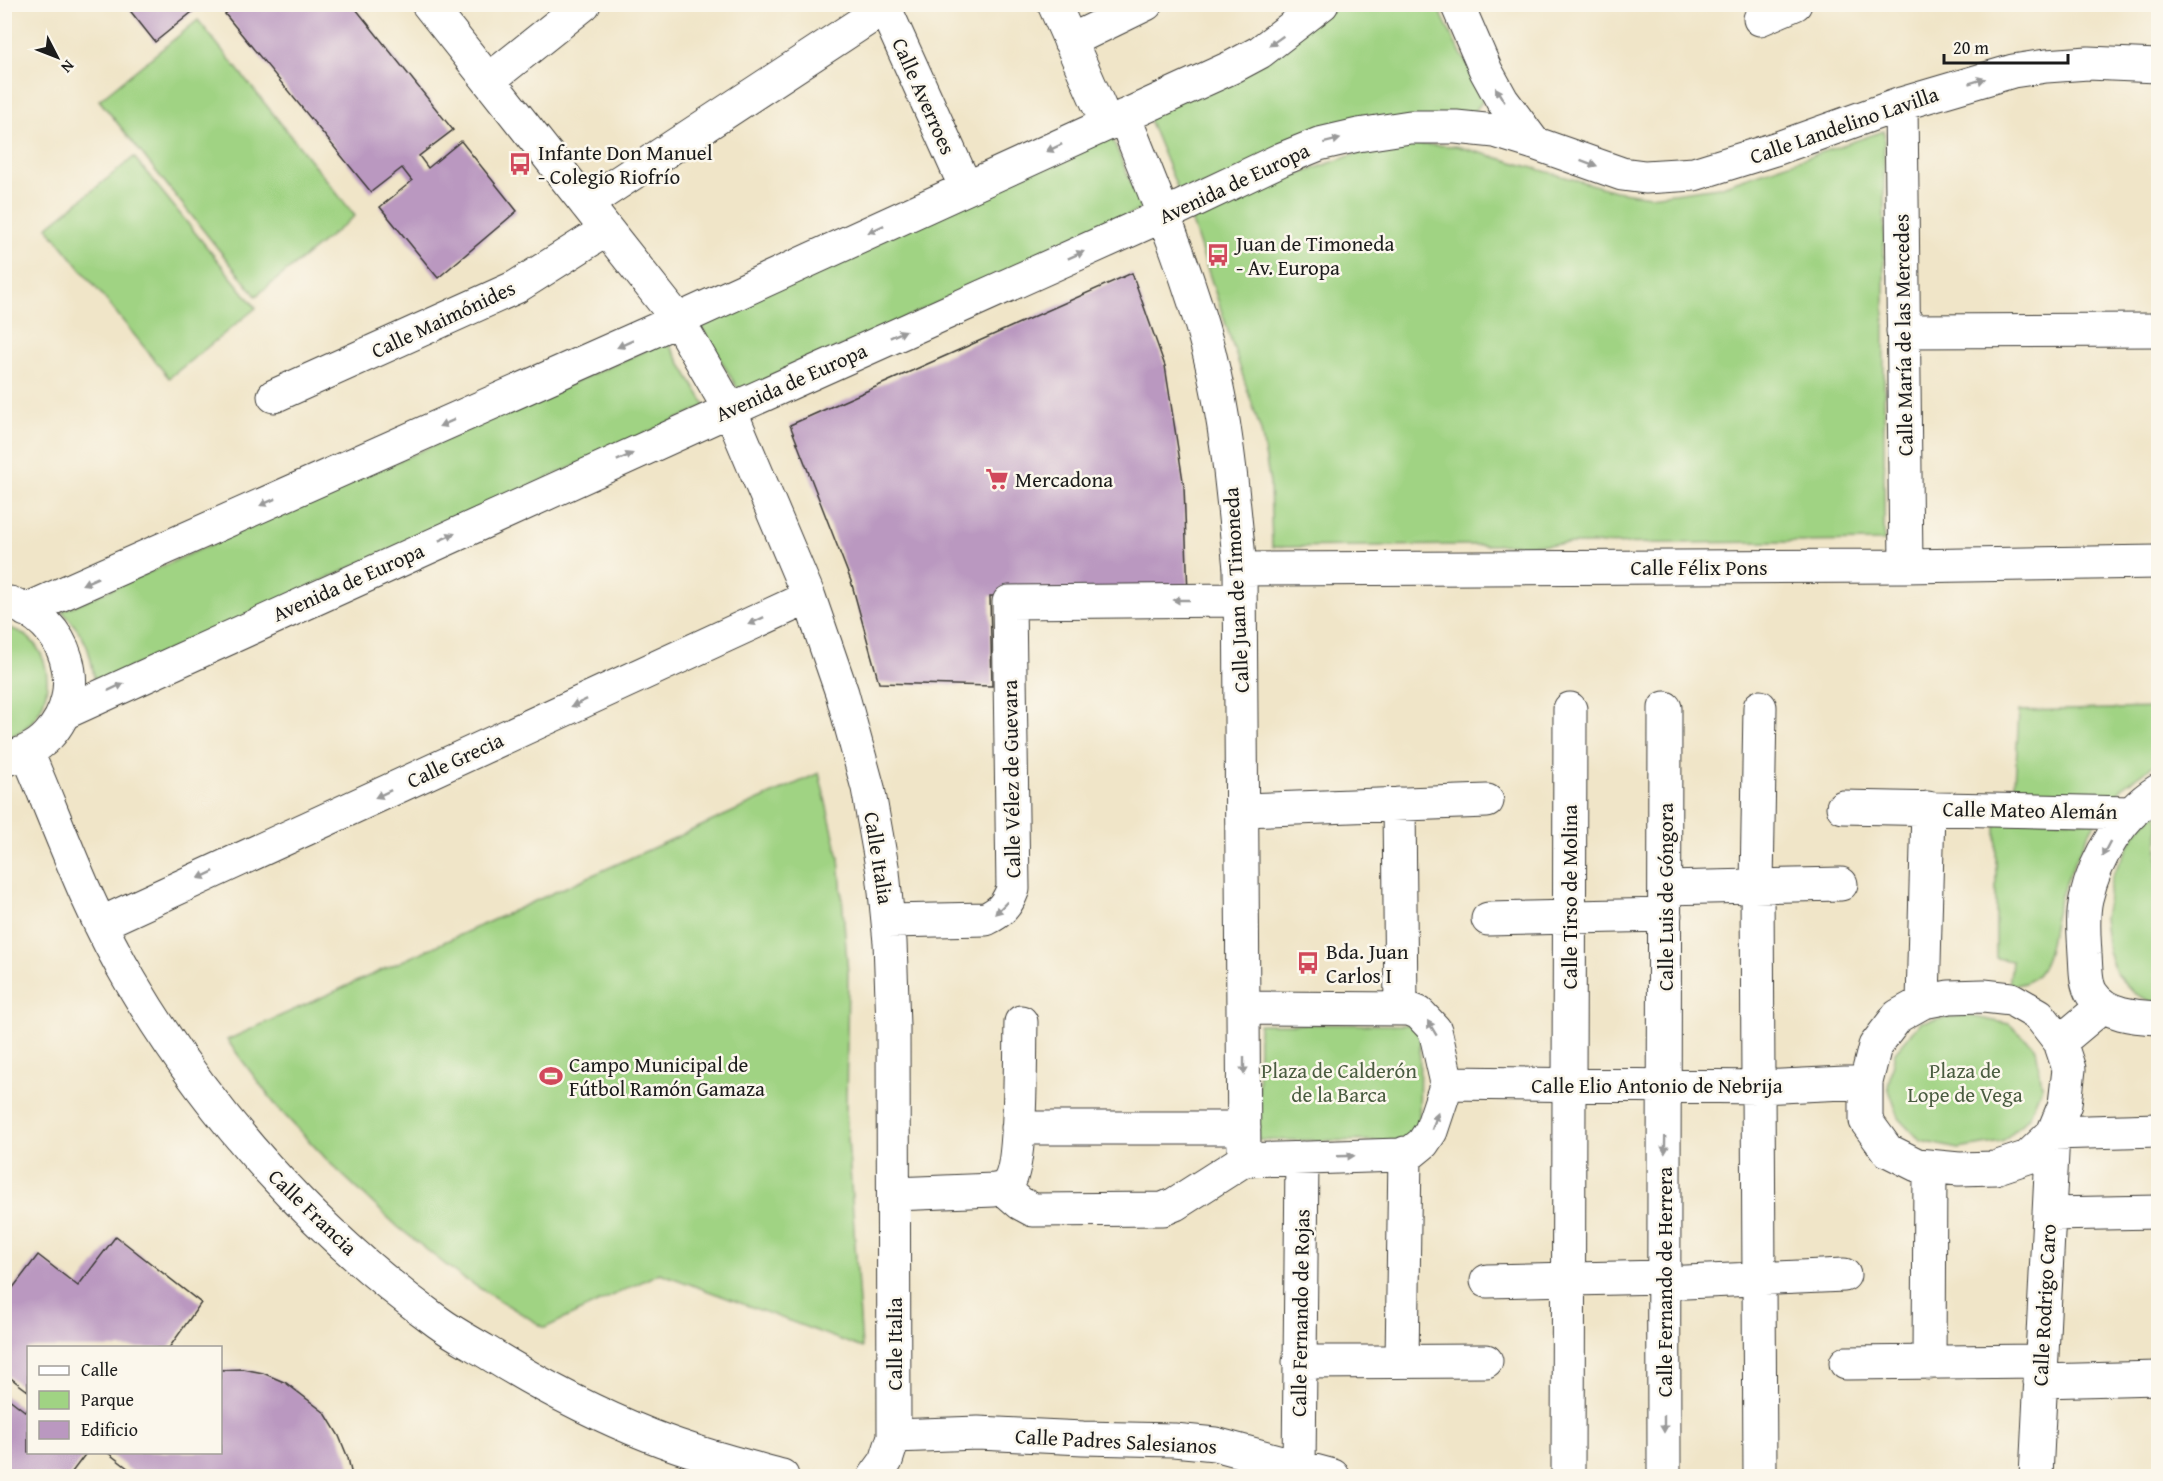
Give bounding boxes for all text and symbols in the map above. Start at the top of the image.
north arrow [27,27,87,87]
scale bar [1944,27,2068,65]
street label: Calle Averroes [884,33,964,159]
text: 20 m [1953,34,1989,61]
one-way arrow [1268,35,1284,47]
text: N [55,55,81,79]
one-way arrow [1968,76,1986,85]
street label: Calle Landelino Lavilla [1746,78,1942,172]
one-way arrow [1494,87,1505,104]
street label: Avenida de Europa [1154,134,1314,231]
one-way arrow [1323,135,1341,145]
place label: Infante Don Manuel - Colegio Riofrío [538,137,713,192]
one-way arrow [1045,144,1062,153]
bus stop icon: Infante Don Manuel - Colegio Riofrío [507,151,533,177]
one-way arrow [1580,158,1598,168]
street label: Calle María de las Mercedes [1885,214,1921,456]
one-way arrow [868,225,885,234]
place label: Juan de Timoneda - Av. Europa [1233,228,1394,283]
bus stop icon: Juan de Timoneda - Av. Europa [1205,242,1231,268]
one-way arrow [1068,250,1085,259]
street label: Calle Maimónides [366,272,520,366]
one-way arrow [890,329,908,339]
street label: Avenida de Europa [710,335,872,429]
one-way arrow [616,339,634,349]
one-way arrow [438,418,455,427]
one-way arrow [616,452,634,462]
place label: Mercadona [1015,464,1113,495]
supermarket icon: Mercadona [984,466,1010,492]
street label: Calle Juan de Timoneda [1215,486,1257,694]
one-way arrow [260,497,277,506]
one-way arrow [438,532,456,542]
street label: Avenida de Europa [267,535,429,629]
street label: Calle Félix Pons [1631,552,1767,583]
one-way arrow [81,576,99,586]
one-way arrow [1172,595,1191,605]
one-way arrow [747,617,765,627]
street label: Calle Vélez de Guevara [994,679,1028,878]
one-way arrow [108,683,125,692]
one-way arrow [569,698,587,708]
street label: Calle Grecia [402,724,508,796]
one-way arrow [374,789,391,798]
street label: Calle Mateo Alemán [1942,793,2118,827]
street label: Calle Luis de Góngora [1650,803,1681,991]
street label: Calle Tirso de Molina [1554,805,1585,989]
street label: Calle Italia [856,810,902,906]
one-way arrow [2102,840,2112,858]
one-way arrow [197,871,214,880]
one-way arrow [994,901,1009,915]
place label: Bda. Juan Carlos I [1326,936,1409,991]
bus stop icon: Bda. Juan Carlos I [1295,950,1321,976]
one-way arrow [1426,1020,1437,1036]
place label: Campo Municipal de Fútbol Ramón Gamaza [569,1049,765,1104]
park label: Plaza de Calderón de la Barca [1261,1055,1417,1110]
park label: Plaza de Lope de Vega [1907,1055,2023,1110]
one-way arrow [1239,1057,1249,1076]
sports icon: Campo Municipal de Fútbol Ramón Gamaza [538,1063,564,1089]
street label: Calle Elio Antonio de Nebrija [1531,1070,1783,1101]
one-way arrow [1431,1112,1440,1130]
one-way arrow [1660,1136,1669,1155]
one-way arrow [1336,1152,1355,1161]
street label: Calle Francia [262,1162,365,1263]
street label: Calle Fernando de Herrera [1649,1167,1680,1397]
street label: Calle Fernando de Rojas [1283,1209,1317,1417]
street label: Calle Rodrigo Caro [2024,1223,2064,1387]
street label: Calle Italia [879,1297,910,1391]
legend [27,1346,222,1454]
text: Calle [81,1356,118,1383]
text: Parque [81,1386,134,1413]
one-way arrow [1659,1415,1669,1434]
text: Edificio [81,1416,138,1443]
street label: Calle Padres Salesianos [1014,1420,1218,1462]

